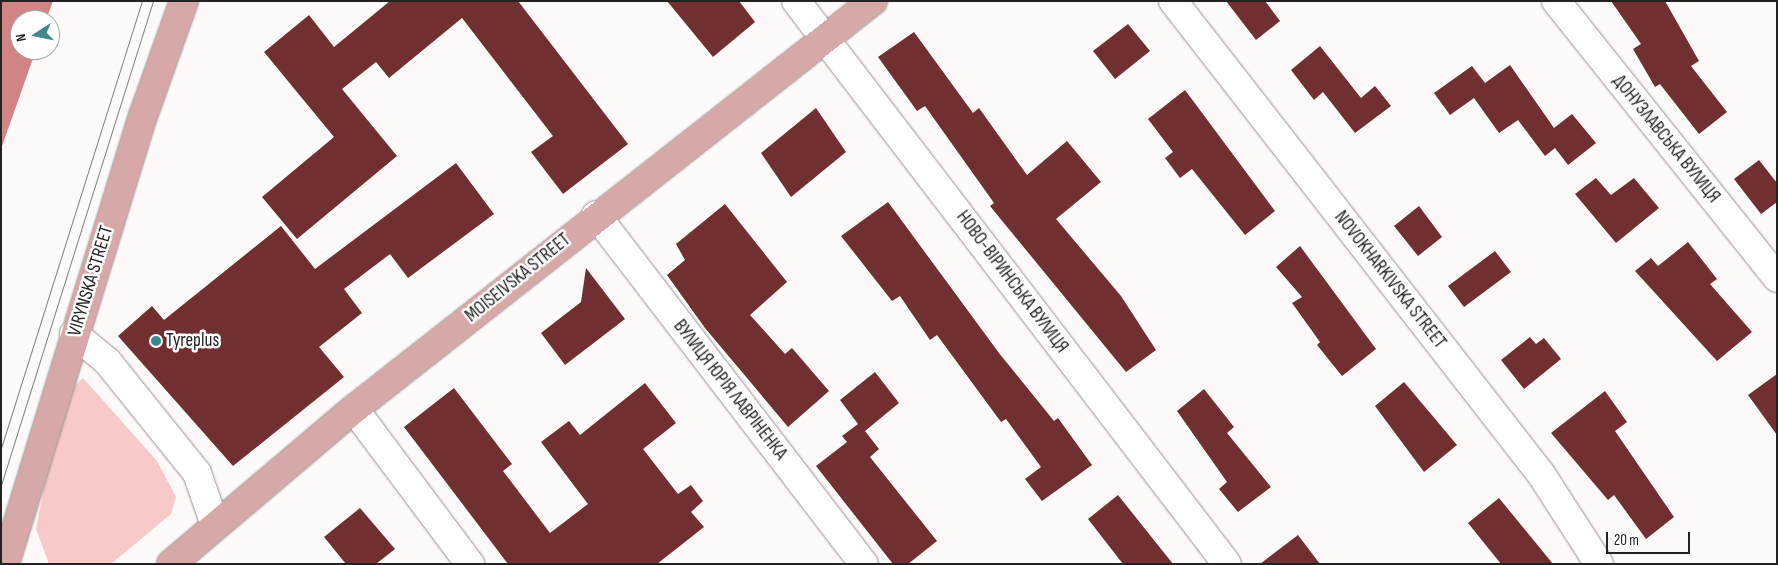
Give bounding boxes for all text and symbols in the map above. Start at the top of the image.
north arrow [10,10,60,60]
text: N [12,32,30,43]
street label: ДОНУЗЛАВСЬКА ВУЛИЦЯ [1607,70,1725,208]
street label: НОВО-ВІРИНСЬКА ВУЛИЦЯ [951,206,1073,358]
street label: NOVOKHARKIVSKA STREET [1329,207,1451,353]
street label: VIRYNSKA STREET [63,223,119,339]
street label: MOISEIVSKA STREET [461,229,575,327]
street label: ВУЛИЦЯ ЮРІЯ ЛАВРІНЕНКА [668,315,792,465]
place label: Tyreplus [166,330,219,352]
marker: Tyreplus [150,335,162,347]
scale bar [1608,522,1692,554]
text: 20 m [1614,531,1639,550]

